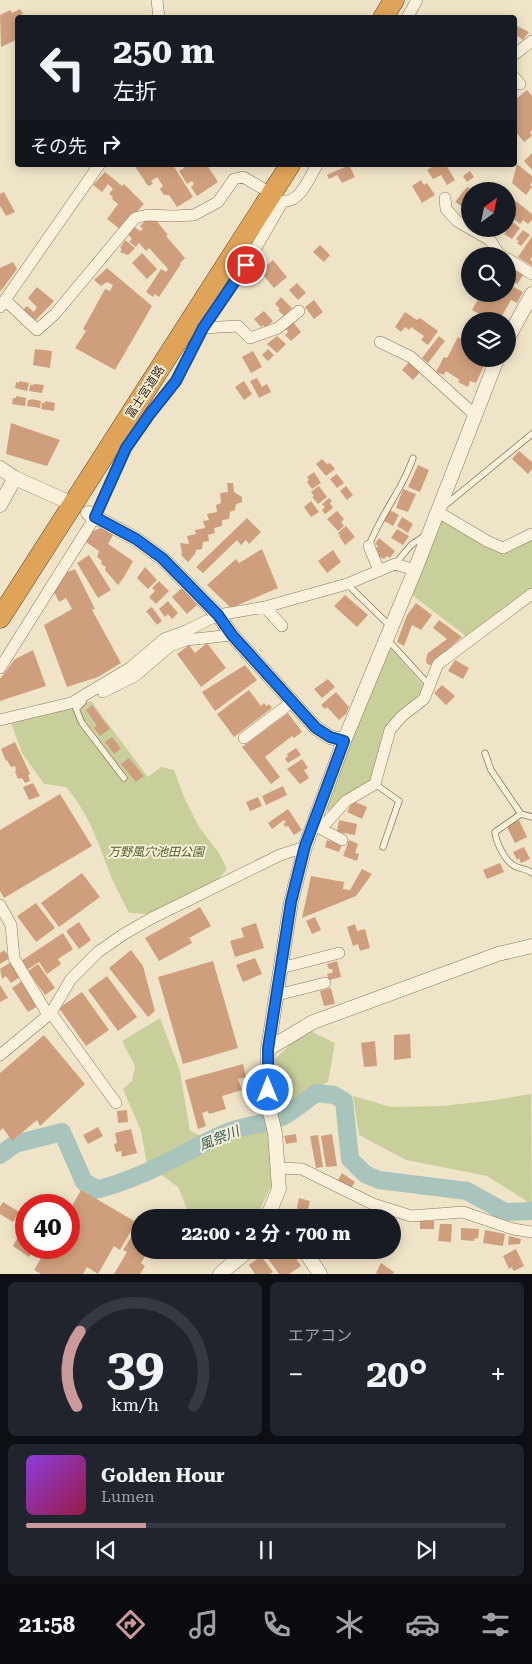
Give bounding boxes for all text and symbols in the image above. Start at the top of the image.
text: 250 m [113,31,214,72]
icon: left [30,35,95,100]
text: 左折 [113,79,157,104]
icon: right [97,130,125,158]
text: その先 [30,135,87,158]
north arrow [461,182,516,238]
map controls [461,182,516,367]
pin [225,244,267,286]
button: search [461,247,516,302]
icon: arrive [232,251,260,279]
button: layers [461,312,516,367]
street label: 富士宮道路 [123,363,167,421]
park label: 万野風穴池田公園 [108,845,206,859]
position arrow [241,1063,293,1115]
water label: 風祭川 [197,1122,243,1153]
speed limit sign: 40 [15,1194,80,1259]
text: 22:00 · 2 分 · 700 m [181,1222,351,1245]
text: エアコン [288,1326,352,1345]
text: 39 [106,1337,164,1398]
text: 20° [366,1352,428,1396]
text: − [288,1358,304,1391]
text: + [490,1358,506,1391]
text: km/h [111,1394,159,1415]
text: Golden Hour [101,1464,225,1487]
text: Lumen [101,1487,155,1506]
icon: previous [92,1536,120,1564]
icon: pause [252,1536,280,1564]
icon: next [412,1536,440,1564]
icon: directions [113,1607,148,1642]
icon: music [186,1607,221,1642]
icon: phone [259,1607,294,1642]
icon: climate [332,1607,367,1642]
icon: car [405,1607,440,1642]
icon: filters [478,1607,513,1642]
text: 21:58 [19,1612,75,1637]

